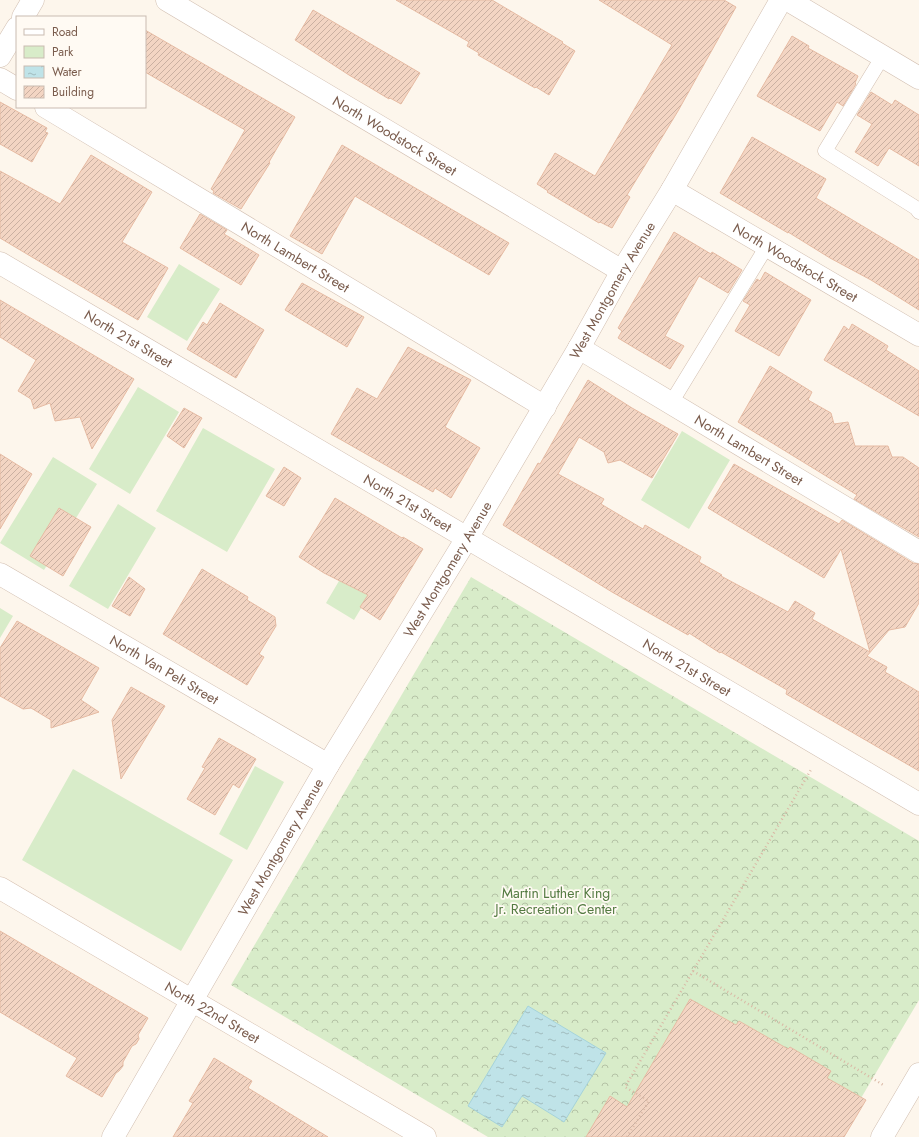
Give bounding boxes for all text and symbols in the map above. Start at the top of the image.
legend [16,16,146,108]
text: Road [52,23,78,41]
text: Park [52,43,74,61]
text: Water [52,63,83,81]
text: Building [52,83,94,101]
street label: North Woodstock Street [329,91,461,181]
street label: North Lambert Street [237,217,354,298]
street label: West Montgomery Avenue [565,218,660,363]
street label: North Woodstock Street [729,218,862,307]
street label: North 21st Street [81,305,177,373]
street label: North Lambert Street [691,410,807,490]
street label: North 21st Street [360,469,456,537]
street label: West Montgomery Avenue [399,497,497,641]
street label: North Van Pelt Street [106,630,223,710]
street label: North 21st Street [639,634,735,701]
street label: West Montgomery Avenue [233,774,328,919]
park label: Martin Luther King Jr. Recreation Center [493,883,617,919]
street label: North 22nd Street [161,977,264,1048]

